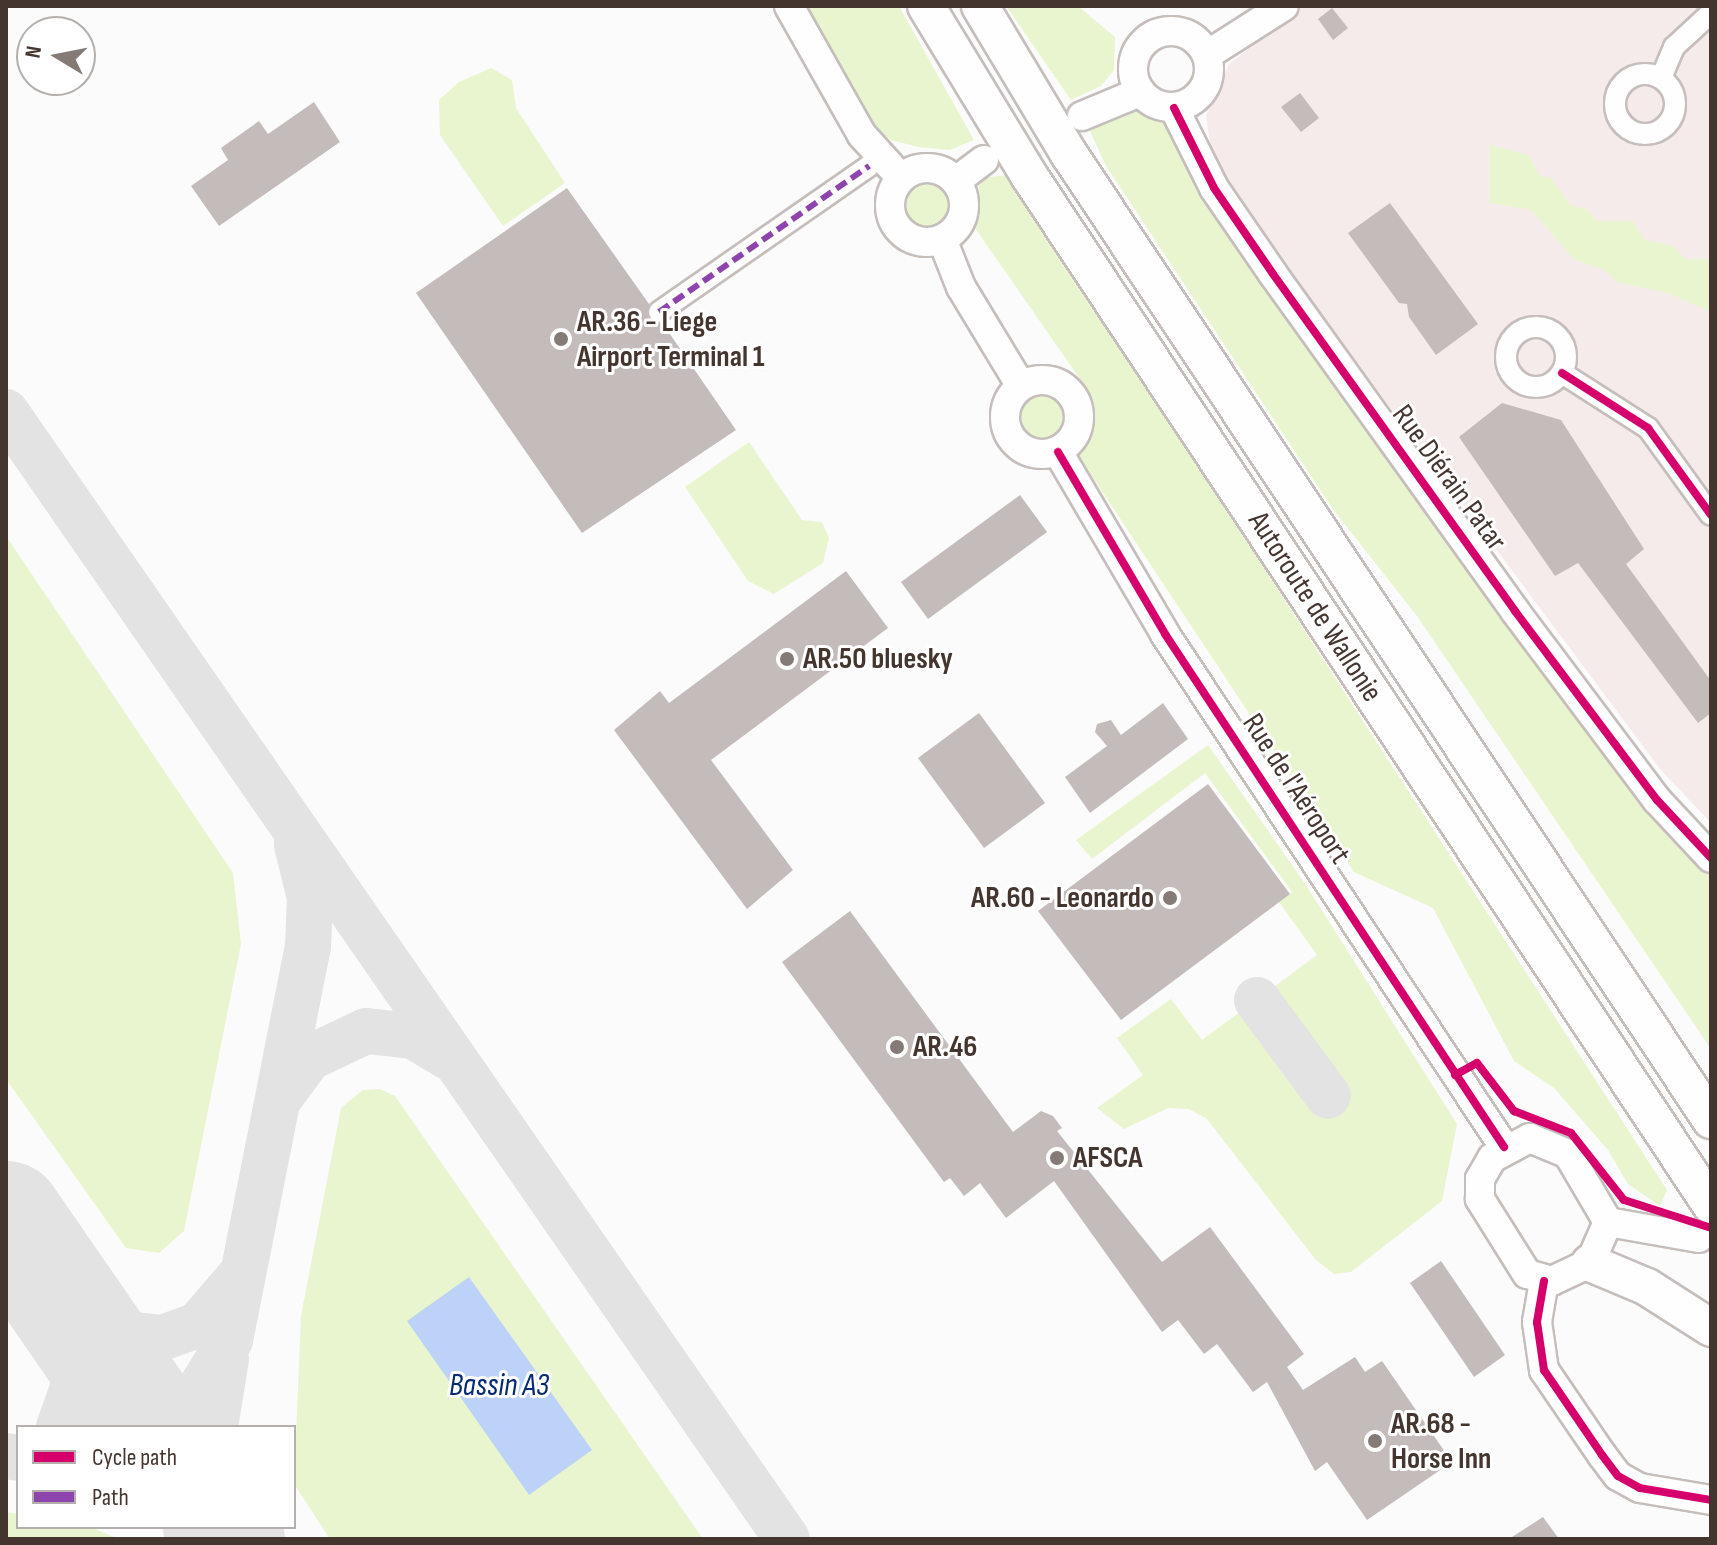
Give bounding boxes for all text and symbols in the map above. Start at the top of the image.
north arrow [16,16,96,96]
text: N [20,44,48,60]
place label: AR.36 - Liege Airport Terminal 1 [577,304,764,374]
marker: AR.36 - Liege Airport Terminal 1 [552,330,570,348]
street label: Rue Diérain Patar [1384,398,1514,558]
street label: Autoroute de Wallonie [1240,505,1390,709]
place label: AR.50 bluesky [803,641,953,677]
marker: AR.50 bluesky [778,650,796,668]
street label: Rue de l'Aéroport [1234,707,1358,871]
place label: AR.60 - Leonardo [971,880,1154,916]
marker: AR.60 - Leonardo [1161,889,1179,907]
place label: AR.46 [913,1029,977,1065]
marker: AR.46 [888,1038,906,1056]
place label: AFSCA [1073,1140,1143,1176]
marker: AFSCA [1048,1149,1066,1167]
water label: Bassin A3 [449,1367,549,1405]
place label: AR.68 - Horse Inn [1391,1406,1491,1476]
legend [16,1425,296,1529]
marker: AR.68 - Horse Inn [1366,1432,1384,1450]
text: Cycle path [92,1443,177,1472]
text: Path [92,1483,129,1512]

